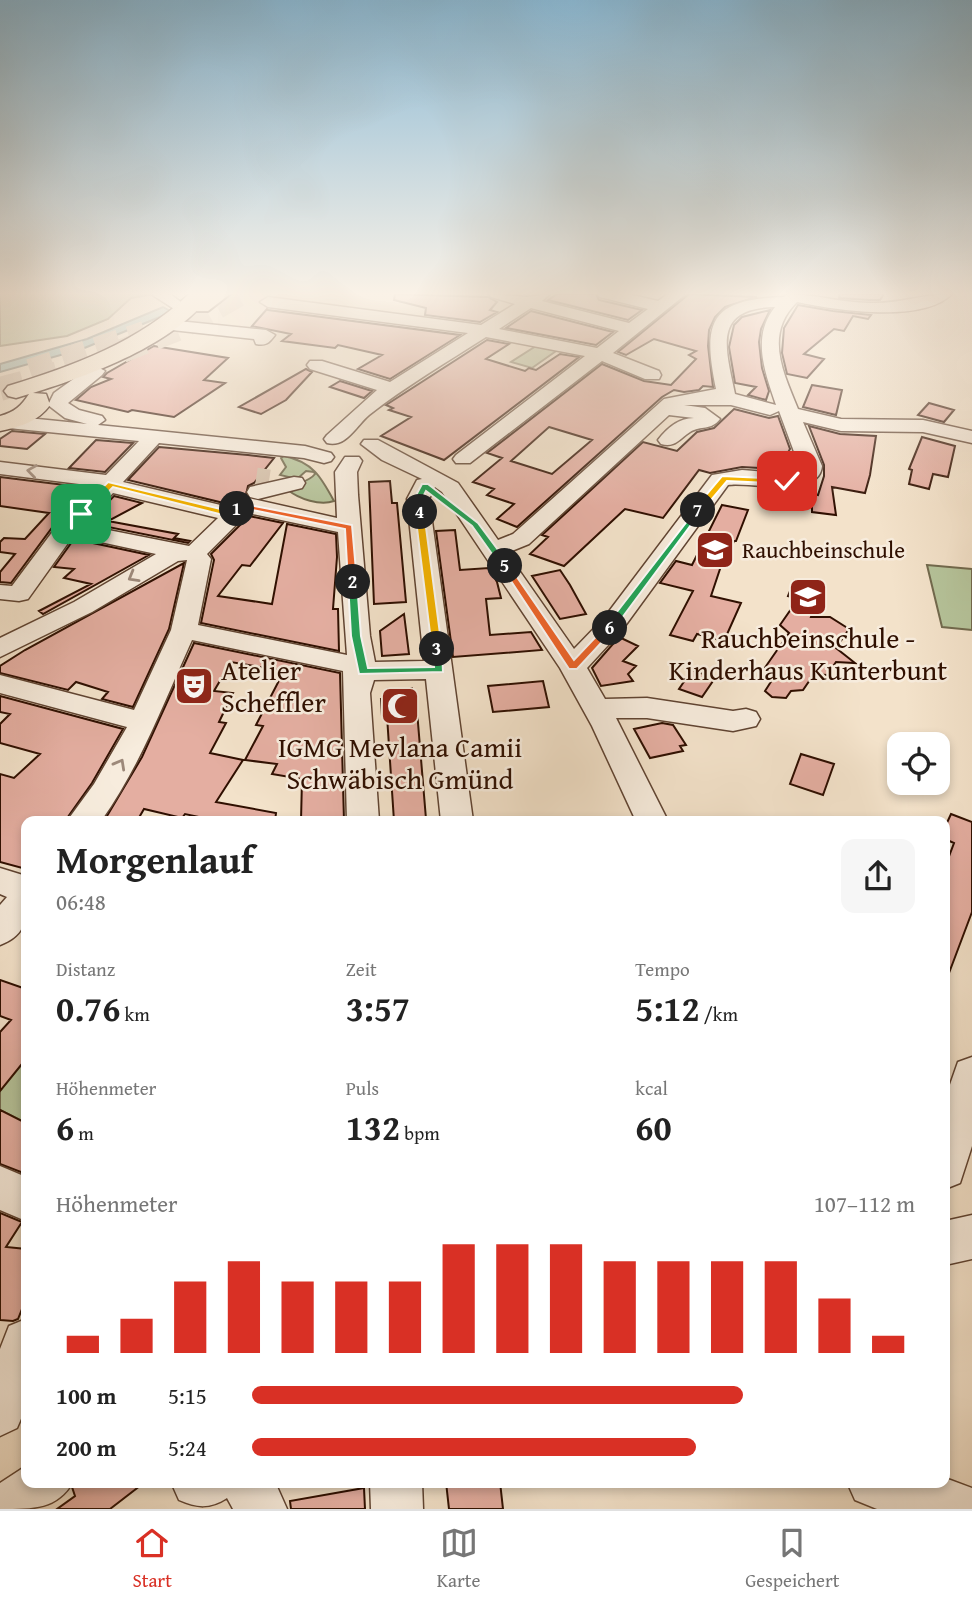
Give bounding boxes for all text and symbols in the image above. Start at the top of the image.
pin [757,451,817,511]
icon: check [768,462,806,500]
one-way arrow [26,464,38,479]
pin [51,484,111,544]
pin: 1 [219,491,254,526]
pin: 7 [680,492,716,528]
text: 1 [232,494,241,522]
pin: 4 [402,494,438,530]
icon: arrive [62,495,100,533]
text: 7 [693,495,702,523]
text: 4 [415,497,424,525]
school or university icon: Rauchbeinschule [694,529,736,571]
place label: Rauchbeinschule [742,533,905,566]
pin: 5 [488,548,522,584]
text: 5 [500,551,509,579]
pin: 2 [336,564,370,600]
text: 2 [348,567,357,595]
one-way arrow [128,569,141,582]
school or university icon: Rauchbeinschule - Kinderhaus Kunterbunt [787,576,829,618]
pin: 6 [592,610,628,646]
text: 6 [605,613,614,641]
place label: Rauchbeinschule - Kinderhaus Kunterbunt [669,617,947,690]
pin: 3 [420,632,454,666]
text: 3 [432,634,441,662]
place label: Atelier Scheffler [221,649,326,722]
theatre icon: Atelier Scheffler [173,665,215,707]
mosque icon: IGMG Mevlana Camii Schwäbisch Gmünd [379,685,421,727]
place label: IGMG Mevlana Camii Schwäbisch Gmünd [278,726,522,799]
map controls [887,732,950,795]
button: locate [887,732,950,795]
one-way arrow [112,758,125,771]
text: Morgenlauf [56,831,254,887]
button: share [841,839,915,913]
text: 06:48 [56,885,106,918]
text: Distanz [56,955,115,983]
text: Zeit [346,955,377,983]
text: Tempo [635,955,690,983]
text: 0.76 [56,983,120,1034]
text: 3:57 [346,983,410,1034]
text: 5:12 [635,983,700,1034]
text: km [120,1000,150,1028]
text: /km [700,1000,738,1028]
text: Höhenmeter [56,1074,156,1102]
text: Puls [346,1074,379,1102]
text: kcal [635,1074,668,1102]
text: 6 [56,1102,74,1153]
text: 132 [346,1102,400,1153]
text: 60 [635,1102,672,1153]
text: m [74,1119,94,1147]
text: bpm [400,1119,440,1147]
text: Höhenmeter [56,1187,178,1220]
text: 107–112 m [814,1187,915,1220]
text: 100 m [56,1379,117,1412]
text: 5:15 [168,1379,207,1412]
text: 200 m [56,1431,117,1464]
text: 5:24 [168,1431,207,1464]
tab: Start [132,1524,172,1594]
tab: Karte [437,1524,480,1594]
tab: Gespeichert [745,1524,840,1594]

